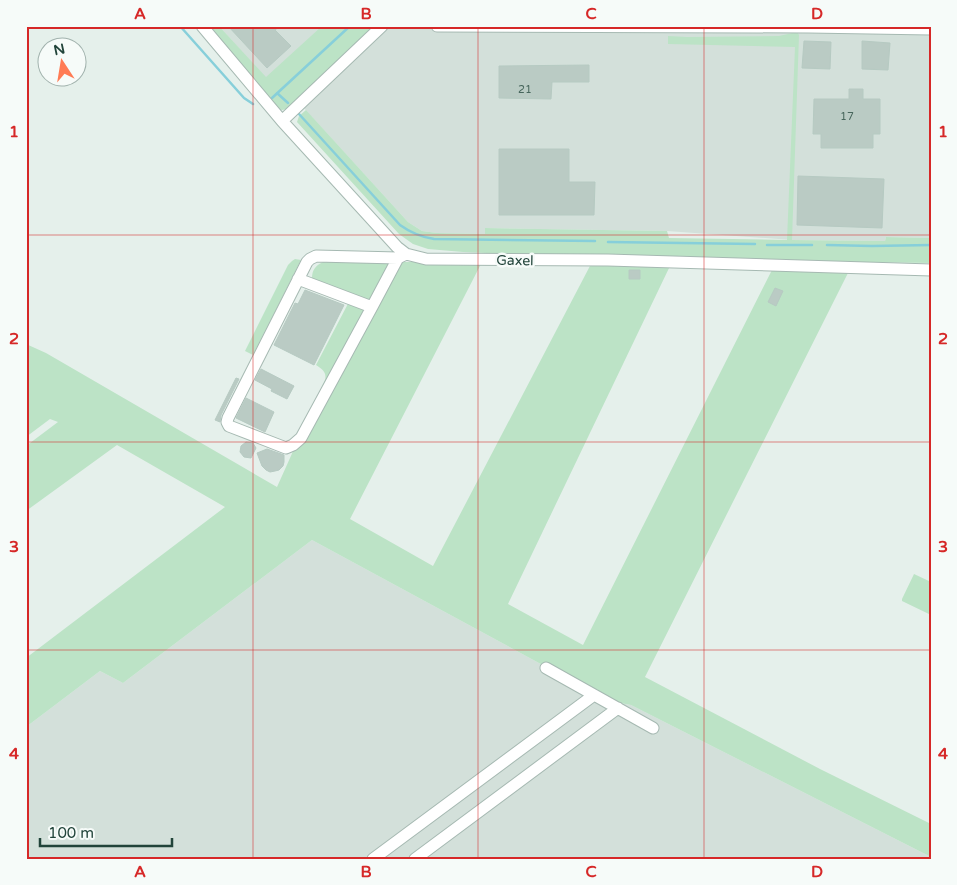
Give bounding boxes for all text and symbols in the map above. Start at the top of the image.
text: A [134,4,146,24]
text: B [360,4,372,24]
text: C [585,4,597,24]
text: D [811,4,823,24]
north arrow [38,38,88,88]
text: N [52,40,67,59]
house number: 21 [518,83,532,96]
house number: 17 [840,110,854,123]
text: 1 [9,122,19,142]
text: 1 [938,122,948,142]
street label: Gaxel [496,252,534,269]
text: 2 [9,329,19,349]
text: 2 [938,329,948,349]
text: 3 [9,537,19,557]
text: 3 [938,537,948,557]
text: 4 [9,744,19,764]
text: 4 [938,744,948,764]
scale bar [40,815,172,847]
text: 100 m [48,824,94,842]
text: A [134,862,146,882]
text: B [360,862,372,882]
text: C [585,862,597,882]
text: D [811,862,823,882]

